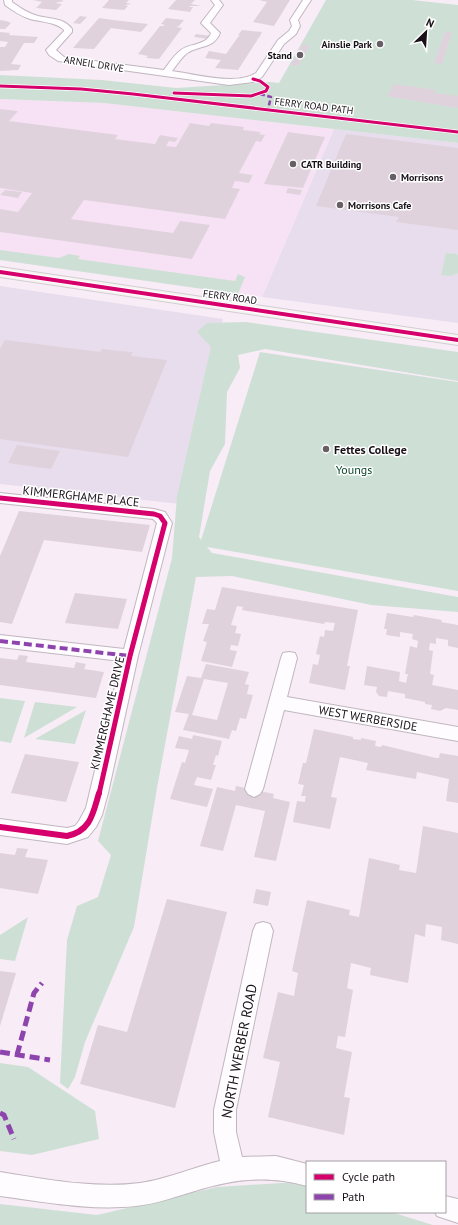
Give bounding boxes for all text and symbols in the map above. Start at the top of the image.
north arrow [406,12,446,52]
text: N [424,15,436,31]
place label: Ainslie Park [322,38,372,51]
marker: Ainslie Park [375,39,385,49]
place label: Stand [267,49,292,62]
marker: Stand [295,50,305,60]
street label: ARNEIL DRIVE [63,53,125,75]
street label: FERRY ROAD PATH [274,95,354,117]
place label: CATR Building [301,158,361,171]
marker: CATR Building [288,159,298,169]
place label: Morrisons [401,171,443,184]
marker: Morrisons [388,172,398,182]
place label: Morrisons Cafe [348,199,411,212]
marker: Morrisons Cafe [335,200,345,210]
street label: FERRY ROAD [202,287,258,307]
place label: Fettes College [334,442,407,457]
marker: Fettes College [321,444,331,454]
park label: Youngs [336,462,372,477]
street label: KIMMERGHAME PLACE [22,482,140,510]
street label: KIMMERGHAME DRIVE [87,655,127,771]
street label: WEST WERBERSIDE [317,702,419,734]
street label: NORTH WERBER ROAD [217,982,261,1120]
legend [306,1161,446,1213]
text: Cycle path [342,1169,395,1184]
text: Path [342,1189,365,1204]

